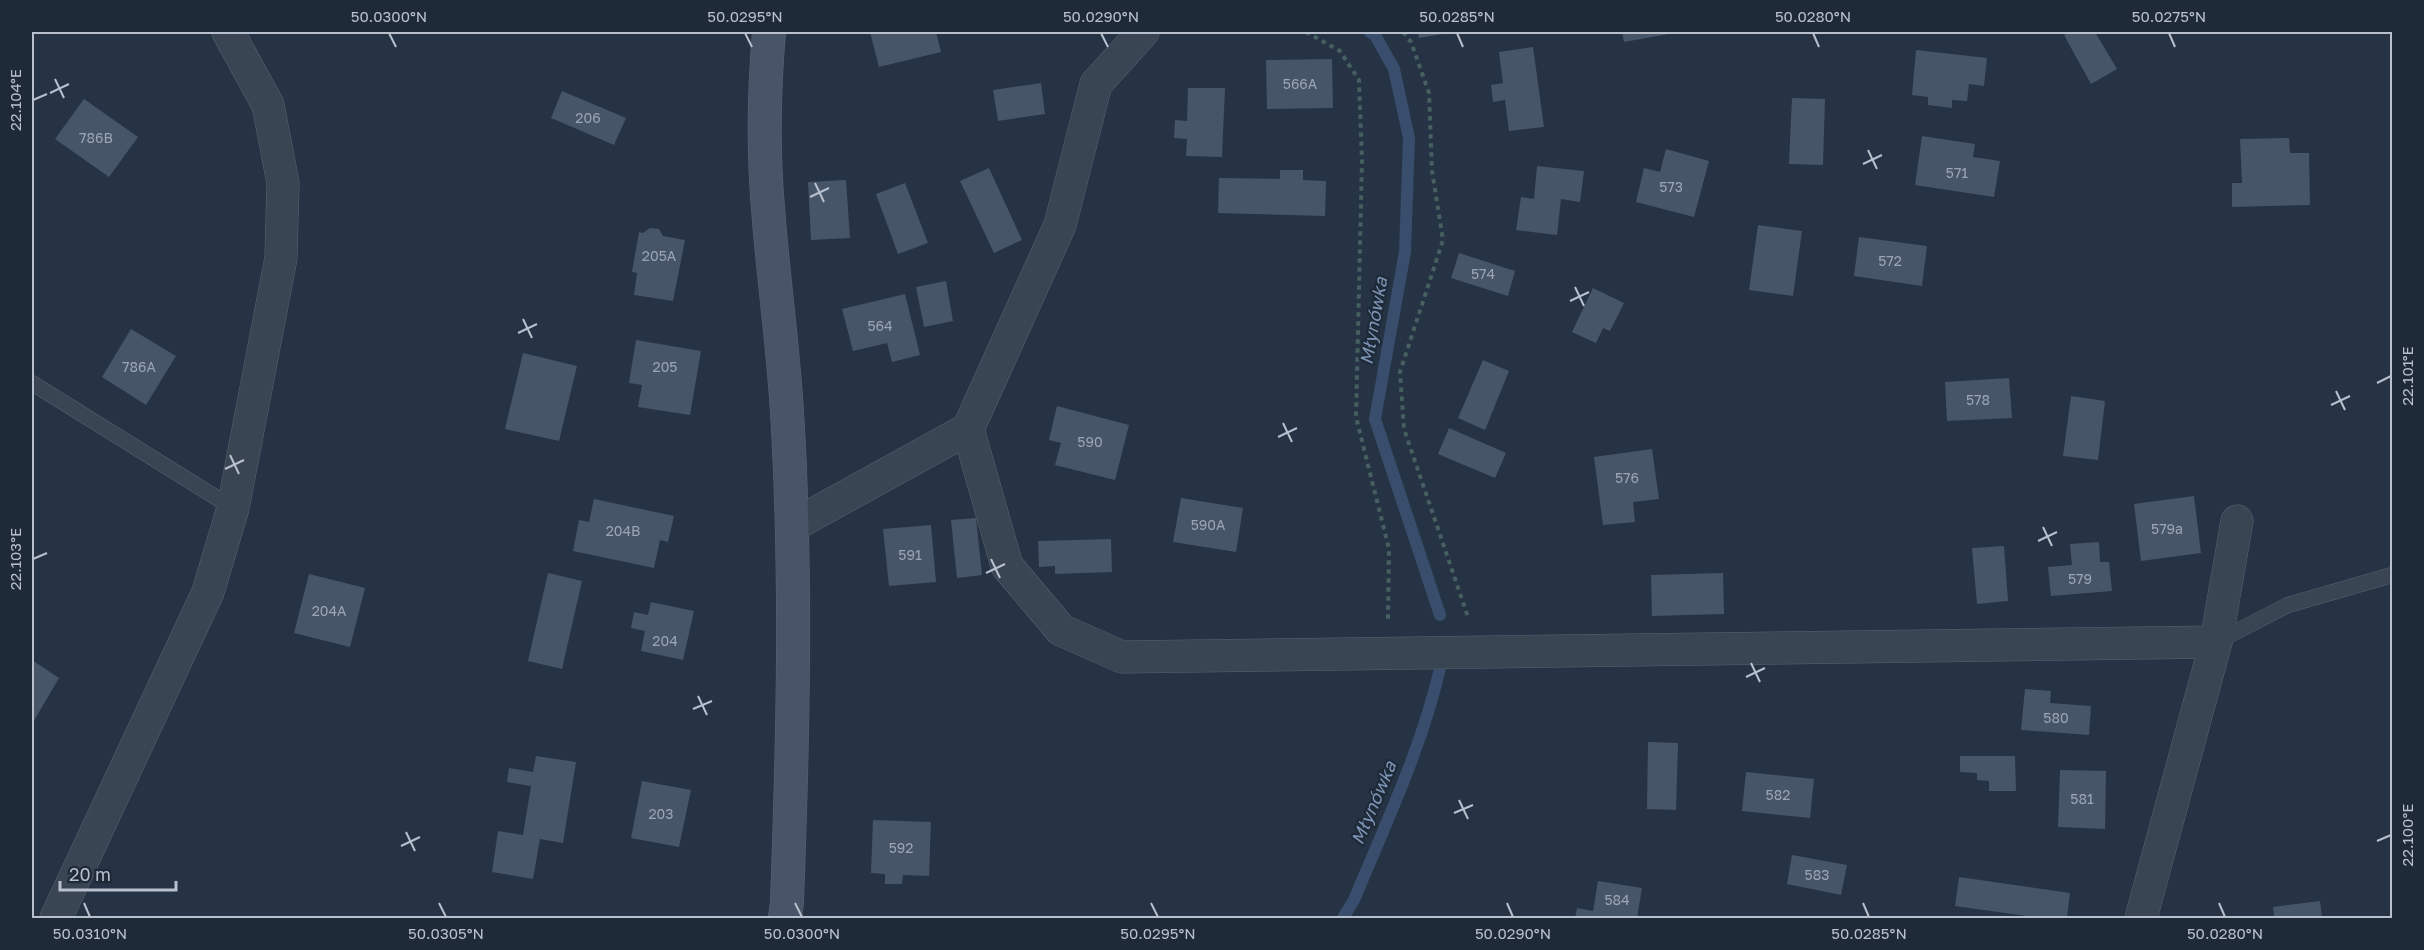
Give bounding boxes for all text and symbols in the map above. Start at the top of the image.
text: 50.0300°N [351,7,427,25]
text: 50.0295°N [707,7,783,25]
text: 50.0290°N [1063,7,1139,25]
text: 50.0285°N [1419,7,1495,25]
text: 50.0280°N [1775,7,1851,25]
text: 50.0275°N [2132,7,2206,25]
text: 22.104°E [6,69,24,131]
house number: 566A [1283,75,1318,92]
house number: 206 [575,109,601,126]
house number: 786B [79,129,113,146]
house number: 571 [1946,164,1968,181]
house number: 573 [1659,178,1683,195]
house number: 205A [642,247,677,264]
house number: 572 [1878,252,1902,269]
house number: 574 [1471,265,1495,282]
water label: Młynówka [1354,275,1392,366]
house number: 564 [867,317,893,334]
text: 22.101°E [2398,346,2416,406]
house number: 786A [122,358,157,375]
house number: 205 [653,358,677,375]
house number: 578 [1966,391,1990,408]
house number: 590 [1077,433,1103,450]
house number: 576 [1615,469,1639,486]
house number: 590A [1191,516,1226,533]
house number: 579a [2151,520,2183,537]
house number: 204B [606,522,640,539]
text: 22.103°E [6,528,24,590]
house number: 591 [898,546,922,563]
house number: 579 [2068,570,2092,587]
house number: 204A [312,602,347,619]
house number: 204 [652,632,678,649]
house number: 580 [2043,709,2069,726]
water label: Młynówka [1346,757,1401,848]
house number: 582 [1766,786,1790,803]
house number: 581 [2070,790,2094,807]
text: 22.100°E [2398,804,2416,866]
house number: 203 [649,805,674,822]
house number: 592 [889,839,913,856]
scale bar [60,854,176,892]
text: 20 m [69,863,111,885]
house number: 583 [1805,866,1829,883]
house number: 584 [1604,891,1630,908]
text: 50.0310°N [53,924,127,942]
text: 50.0305°N [408,924,484,942]
text: 50.0300°N [764,924,840,942]
text: 50.0295°N [1120,924,1196,942]
text: 50.0290°N [1475,924,1551,942]
text: 50.0285°N [1831,924,1907,942]
text: 50.0280°N [2187,924,2263,942]

